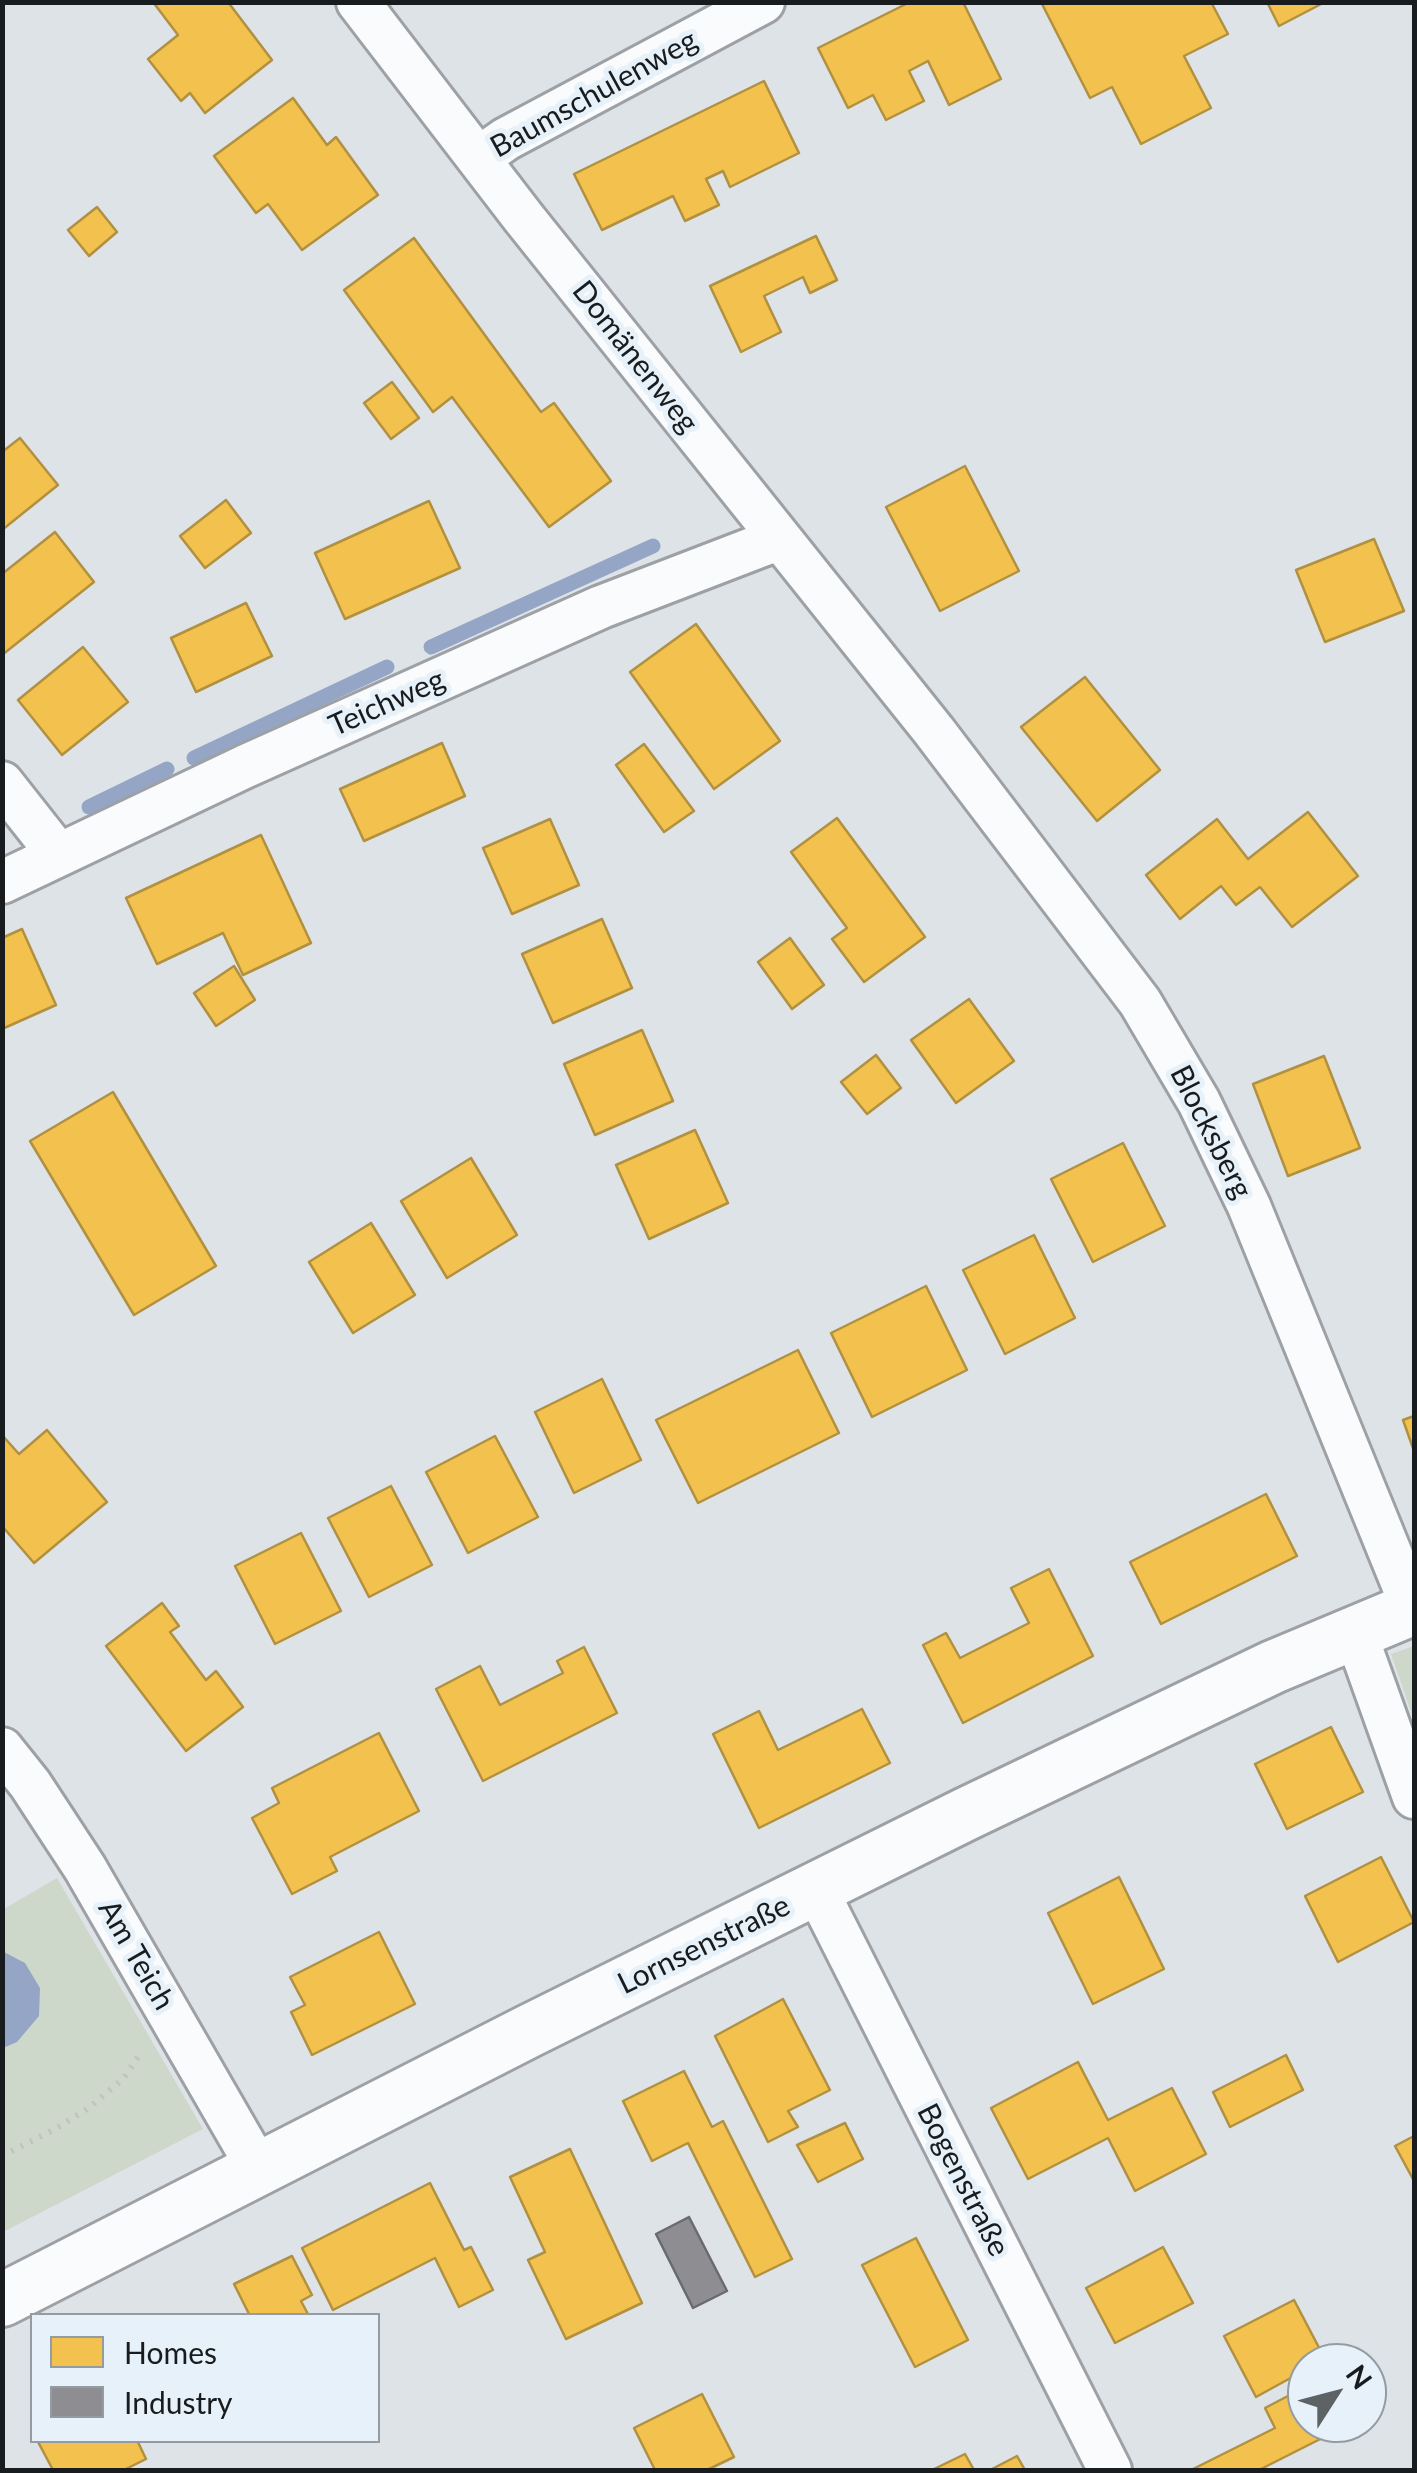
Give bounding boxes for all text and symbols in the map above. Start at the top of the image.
street label: Baumschulenweg [484,22,704,166]
street label: Domänenweg [564,274,706,440]
street label: Teichweg [324,662,450,744]
street label: Blocksberg [1162,1059,1260,1205]
street label: Lornsenstraße [612,1888,796,2002]
street label: Am Teich [90,1894,182,2016]
street label: Bogenstraße [909,2098,1017,2262]
legend [30,2313,380,2443]
text: Homes [124,2334,217,2370]
north arrow [1287,2343,1387,2443]
text: N [1340,2358,1380,2395]
text: Industry [124,2384,233,2420]

